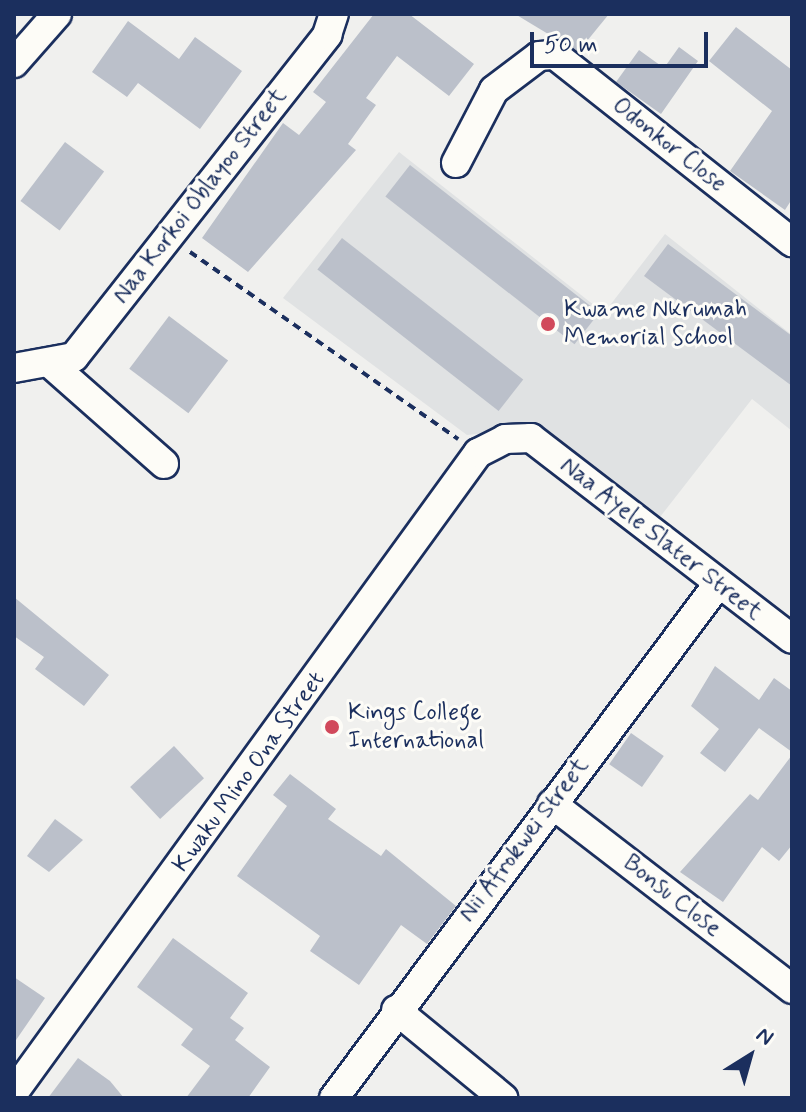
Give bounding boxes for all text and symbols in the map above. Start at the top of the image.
scale bar [534,16,712,66]
text: 50 m [544,30,598,61]
street label: Naa Korkoi Oblayoo Street [106,82,294,310]
street label: Odonkor Close [605,90,733,200]
place label: Kwame Nkrumah Memorial School [564,296,747,352]
marker: Kwame Nkrumah Memorial School [539,315,557,333]
street label: Naa Ayele Slater Street [555,452,767,626]
street label: Kwaku Mino Ona Street [166,665,332,879]
place label: Kings College International [348,699,484,755]
marker: Kings College International [323,718,341,736]
street label: Nii Afrokwei Street [453,752,595,928]
street label: Bonsu Close [617,849,727,943]
north arrow [710,1016,790,1096]
text: N [750,1021,779,1052]

